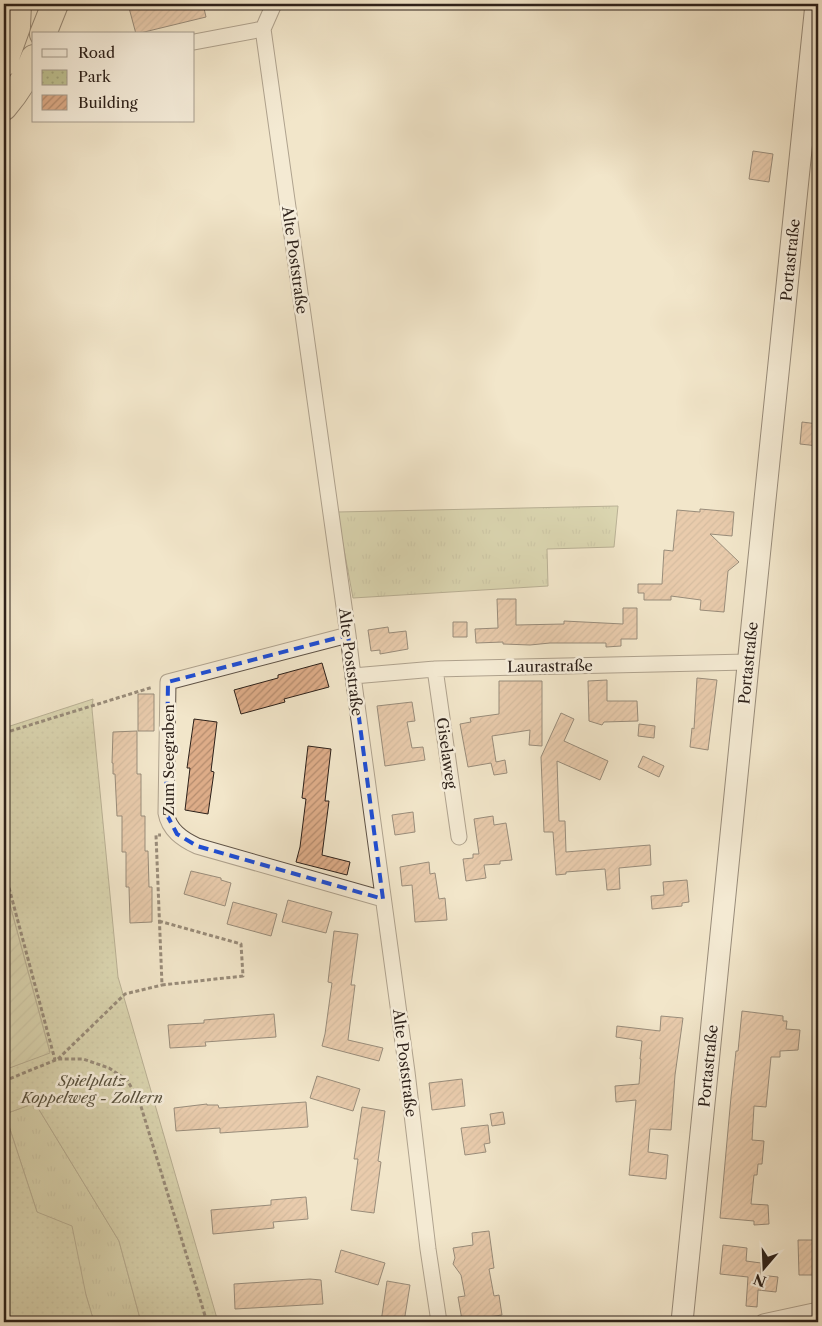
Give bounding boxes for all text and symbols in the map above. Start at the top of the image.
legend [32,32,195,122]
text: Road [78,43,115,62]
text: Park [78,67,112,86]
text: Building [78,93,138,112]
street label: Alte Poststraße [278,204,312,315]
street label: Portastraße [776,218,804,302]
street label: Alte Poststraße [335,606,367,717]
street label: Portastraße [734,621,762,705]
street label: Laurastraße [507,656,593,676]
street label: Zum Seegraben [159,703,178,816]
street label: Giselaweg [433,716,461,790]
street label: Alte Poststraße [389,1007,421,1118]
street label: Portastraße [694,1024,722,1108]
park label: Spielplatz Koppelweg - Zollern [20,1071,163,1107]
north arrow [740,1244,790,1294]
text: N [751,1270,768,1291]

